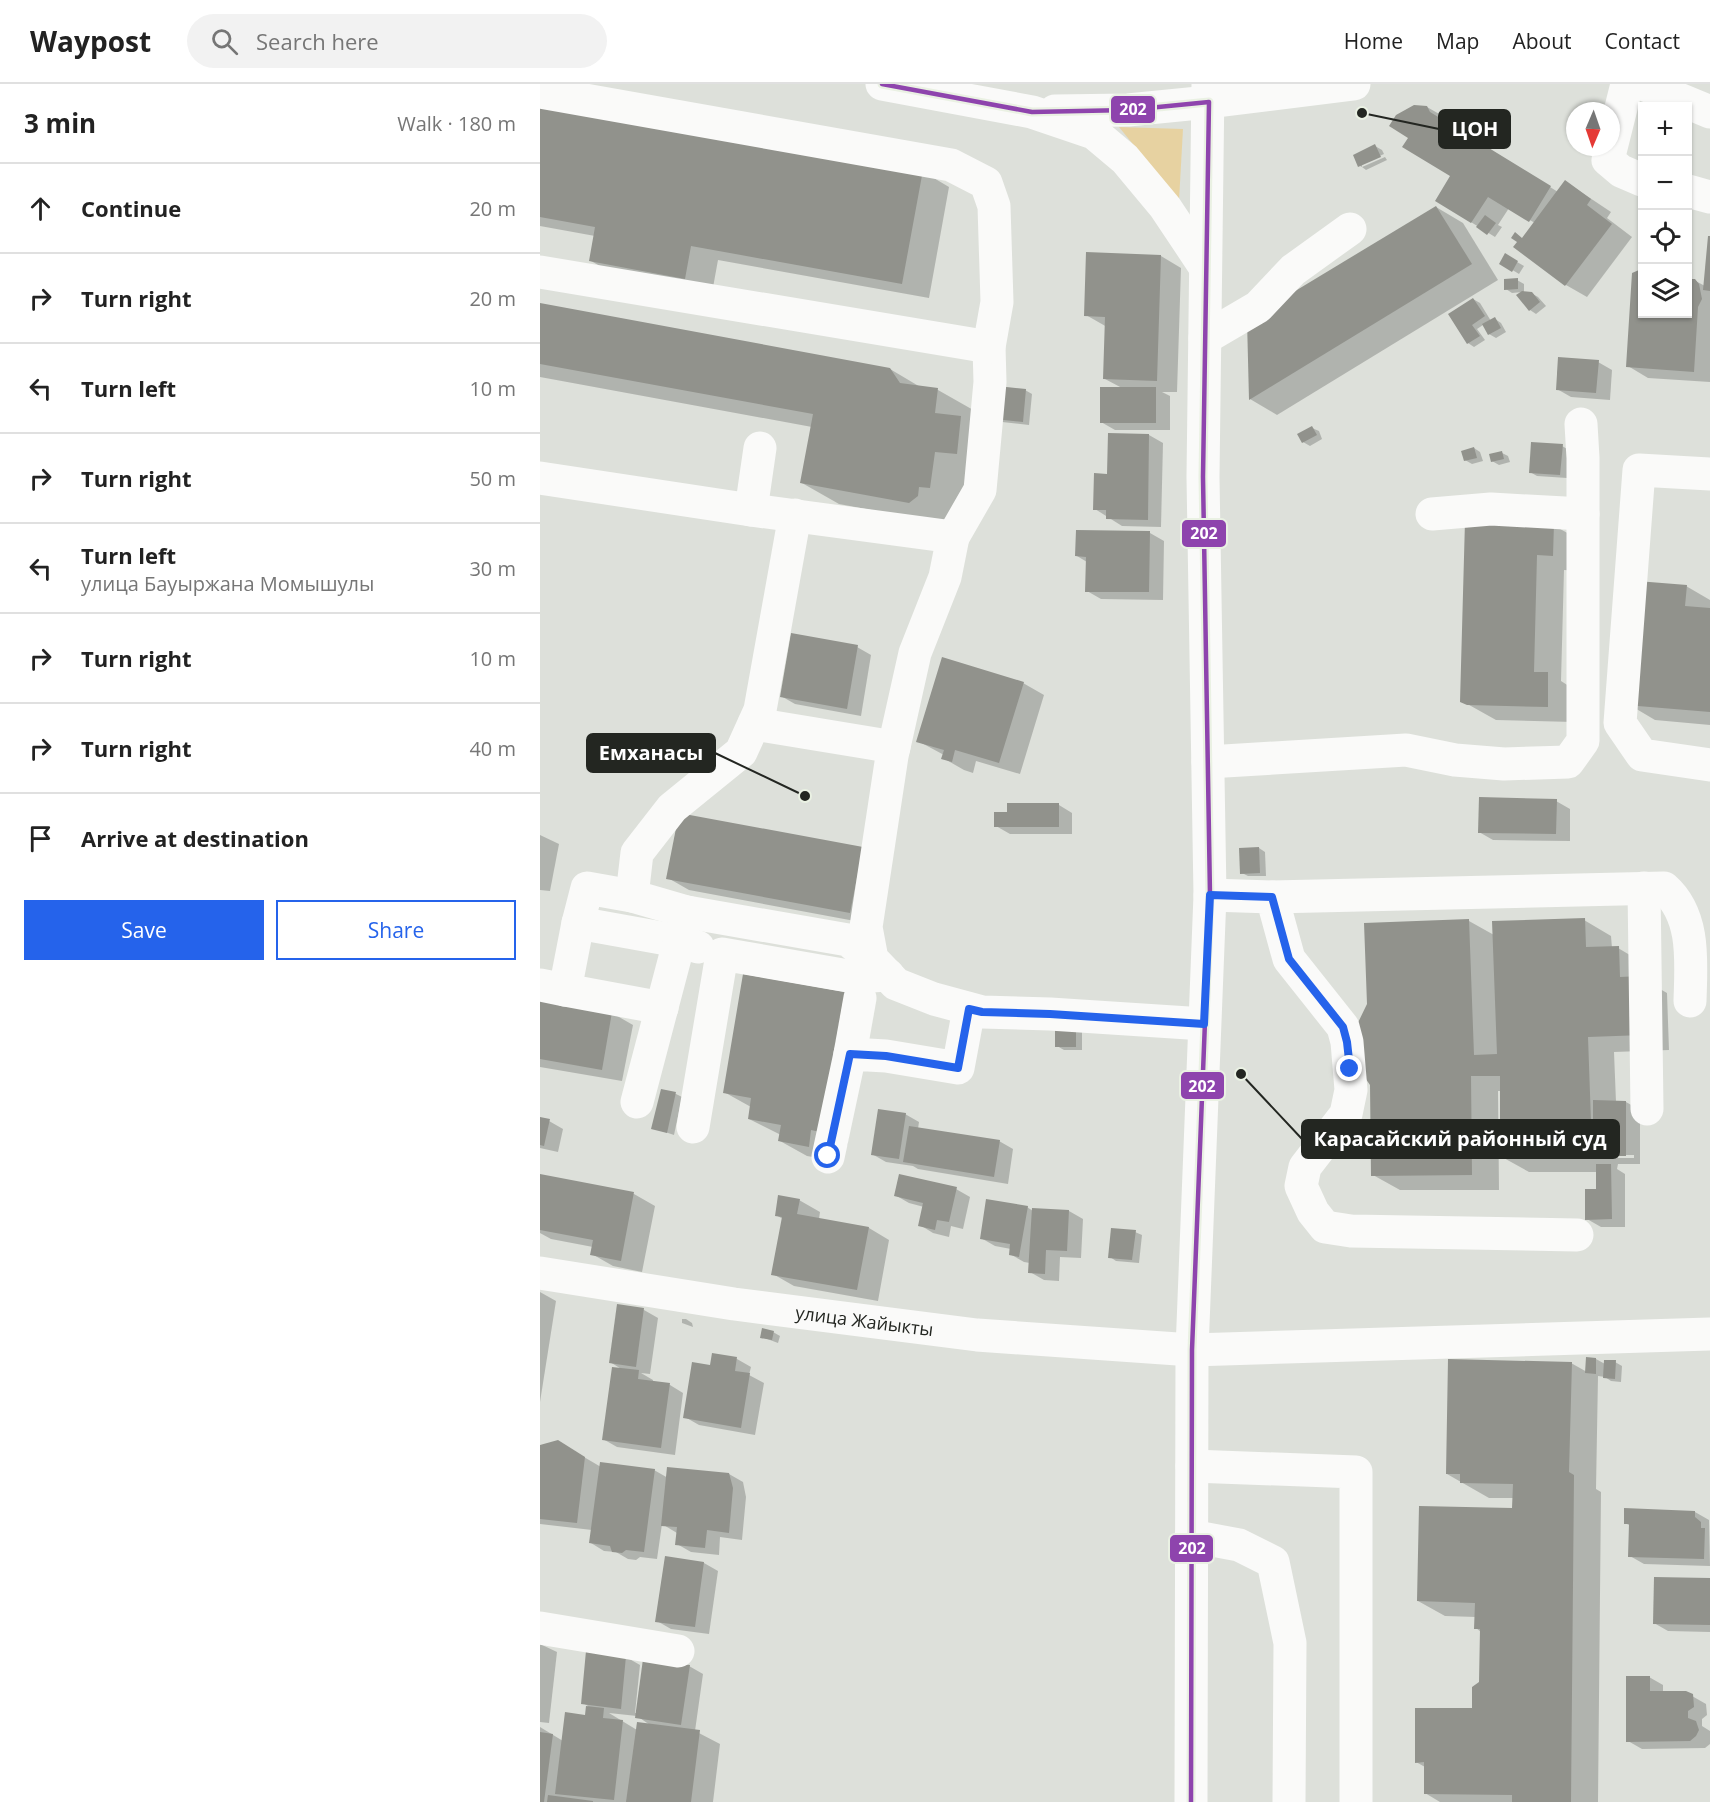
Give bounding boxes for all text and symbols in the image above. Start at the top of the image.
search box [187,14,607,68]
text: Waypost [30,22,151,60]
icon: search [208,25,241,58]
text: Search here [256,26,379,56]
text: Home [1344,27,1403,55]
text: Map [1436,27,1479,55]
text: About [1512,27,1572,55]
text: Contact [1605,27,1680,55]
line badge: 202 [1110,95,1156,124]
text: 202 [1119,98,1147,120]
north arrow [1566,102,1620,156]
map controls [1638,102,1692,318]
button: + [1638,102,1692,156]
text: 3 min [24,105,96,141]
text: Walk · 180 m [397,110,516,137]
callout: ЦОН [1439,110,1510,148]
text: ЦОН [1452,115,1498,142]
button: − [1638,156,1692,210]
icon: ahead [24,192,57,225]
text: Continue [81,193,181,223]
text: 20 m [469,195,516,222]
button: locate [1638,210,1692,264]
button: layers [1638,264,1692,318]
icon: right [24,282,57,315]
text: Turn right [81,283,192,313]
text: 20 m [469,285,516,312]
icon: left [24,372,57,405]
text: Turn left [81,373,176,403]
text: 10 m [469,375,516,402]
icon: right [24,462,57,495]
text: Turn right [81,463,192,493]
text: 50 m [469,465,516,492]
line badge: 202 [1181,519,1227,548]
text: 202 [1190,522,1218,544]
text: Turn left [81,540,176,570]
icon: left [24,552,57,585]
text: 30 m [469,555,516,582]
text: улица Бауыржана Момышулы [81,570,374,597]
icon: right [24,642,57,675]
text: Turn right [81,643,192,673]
text: 10 m [469,645,516,672]
icon: right [24,732,57,765]
text: Turn right [81,733,192,763]
callout: Емханасы [587,734,715,772]
text: 40 m [469,735,516,762]
text: Емханасы [599,739,703,766]
icon: arrive [24,822,57,855]
text: Arrive at destination [81,823,309,853]
button: Save [24,900,264,960]
button: Share [276,900,516,960]
route end [1336,1055,1362,1081]
line badge: 202 [1180,1071,1225,1100]
text: 202 [1188,1075,1216,1097]
callout: Карасайский районный суд [1302,1120,1619,1158]
text: Карасайский районный суд [1313,1125,1607,1152]
route start [814,1142,840,1168]
street label: улица Жайыкты [794,1300,935,1341]
line badge: 202 [1169,1534,1214,1563]
text: 202 [1178,1537,1206,1559]

